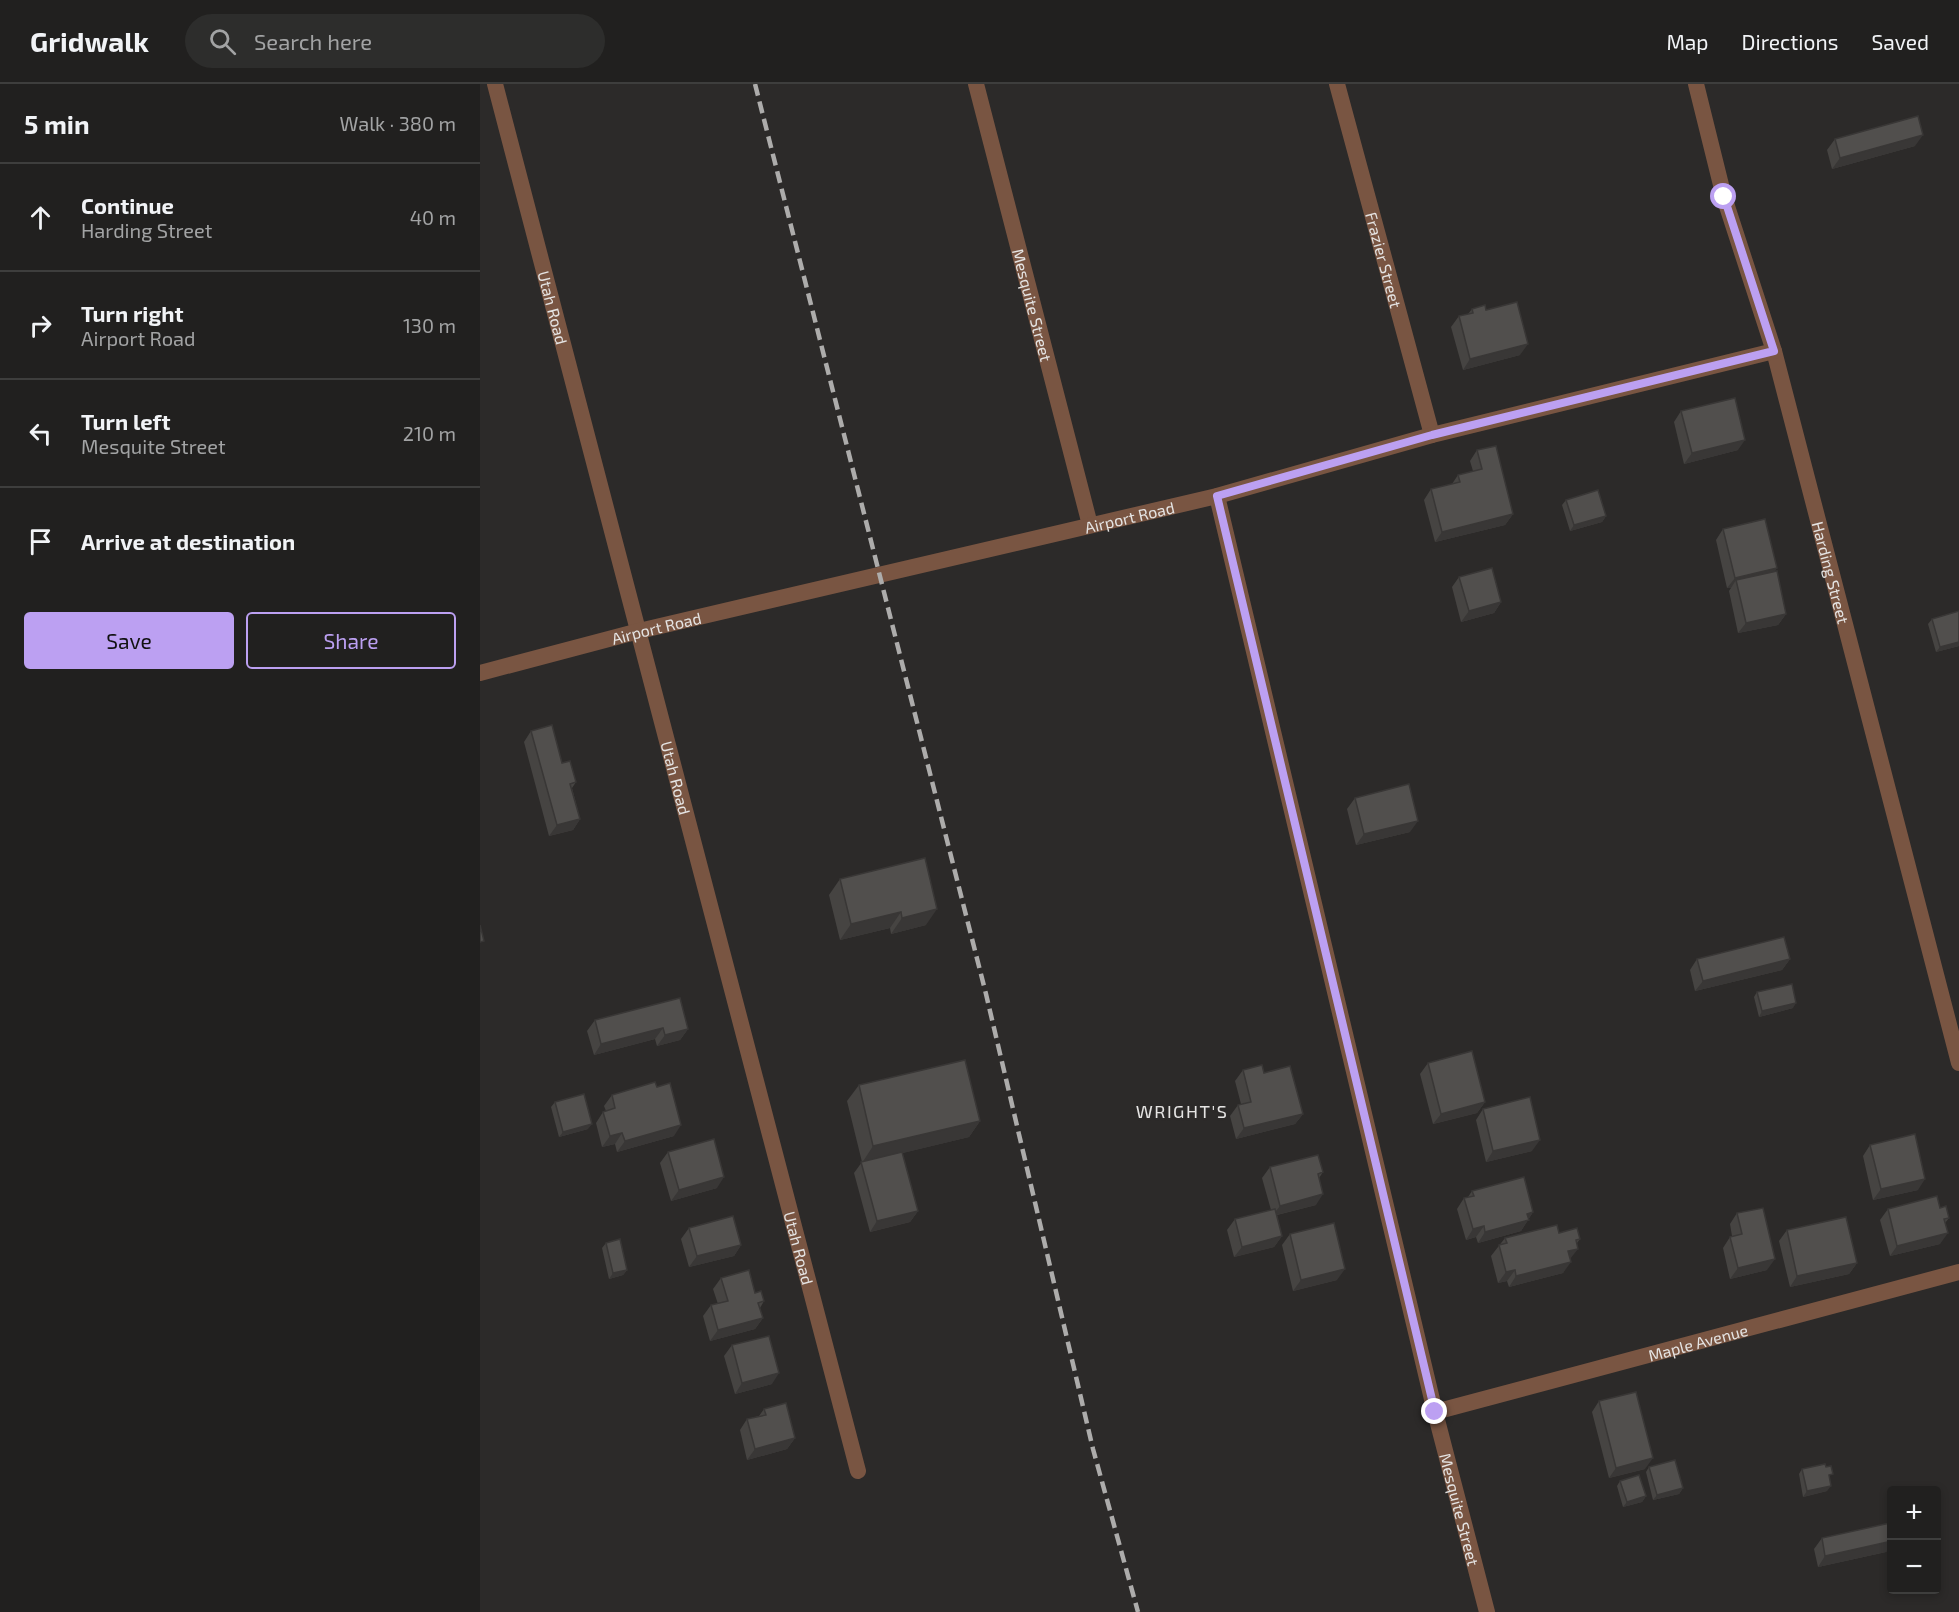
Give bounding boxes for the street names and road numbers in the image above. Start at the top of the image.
street label: Frazier Street [1363,210,1407,310]
street label: Mesquite Street [1009,246,1057,363]
street label: Utah Road [535,269,572,346]
street label: Airport Road [1083,497,1176,536]
street label: Harding Street [1809,519,1854,626]
street label: Airport Road [609,607,703,647]
street label: Utah Road [658,739,695,816]
street label: Utah Road [781,1209,818,1287]
street label: Maple Avenue [1646,1319,1750,1364]
street label: Mesquite Street [1437,1451,1484,1568]

